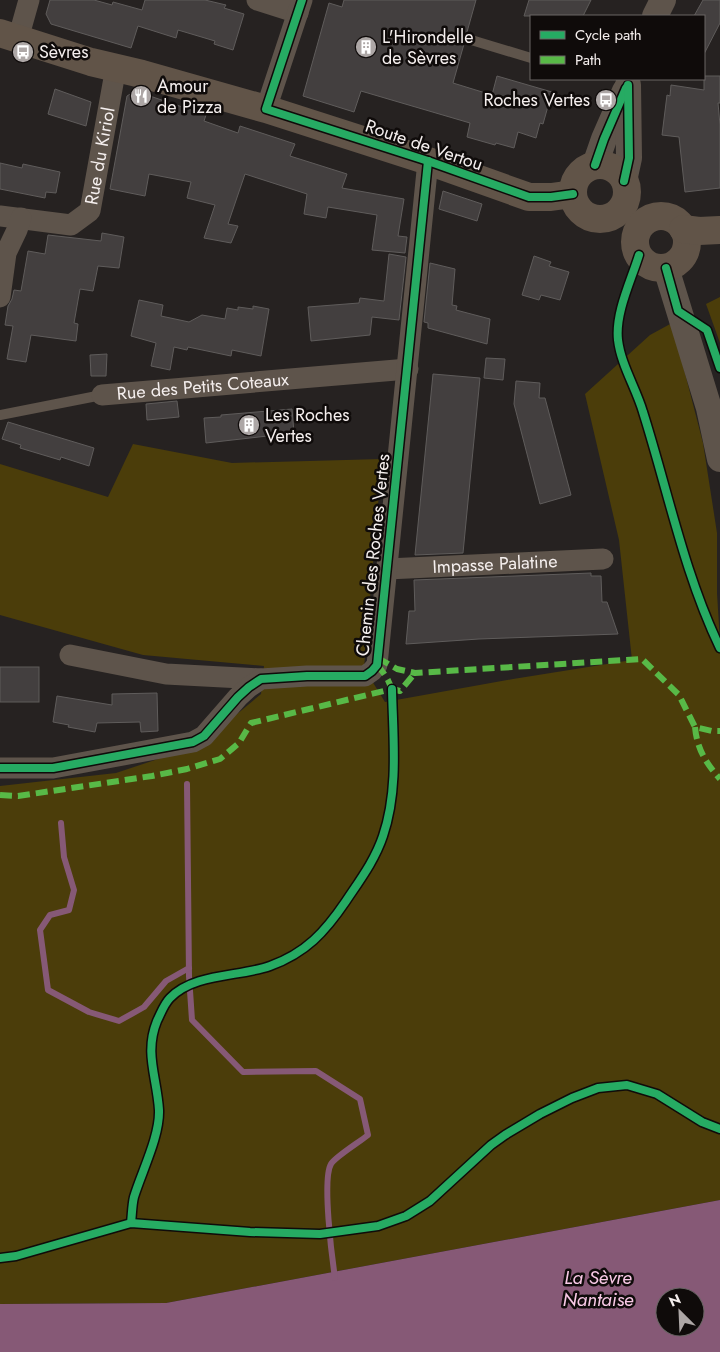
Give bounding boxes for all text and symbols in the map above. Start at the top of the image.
legend [530,15,705,80]
place label: L'Hirondelle de Sèvres [382,24,473,71]
text: Cycle path [575,24,642,46]
building icon: L'Hirondelle de Sèvres [354,35,378,59]
place label: Sèvres [39,39,88,65]
bus stop icon: Sèvres [11,40,35,64]
text: Path [575,49,601,71]
place label: Amour de Pizza [157,73,222,120]
restaurant icon: Amour de Pizza [129,84,153,108]
place label: Roches Vertes [483,87,590,113]
bus stop icon: Roches Vertes [594,88,618,112]
street label: Rue du Kiriol [78,105,122,207]
street label: Route de Vertou [362,113,486,177]
street label: Rue des Petits Coteaux [116,366,290,407]
place label: Les Roches Vertes [265,402,350,449]
building icon: Les Roches Vertes [237,413,261,437]
street label: Chemin des Roches Vertes [349,452,397,658]
street label: Impasse Palatine [432,548,558,580]
water label: La Sèvre Nantaise [562,1264,634,1313]
north arrow [655,1287,705,1337]
text: N [666,1289,684,1312]

